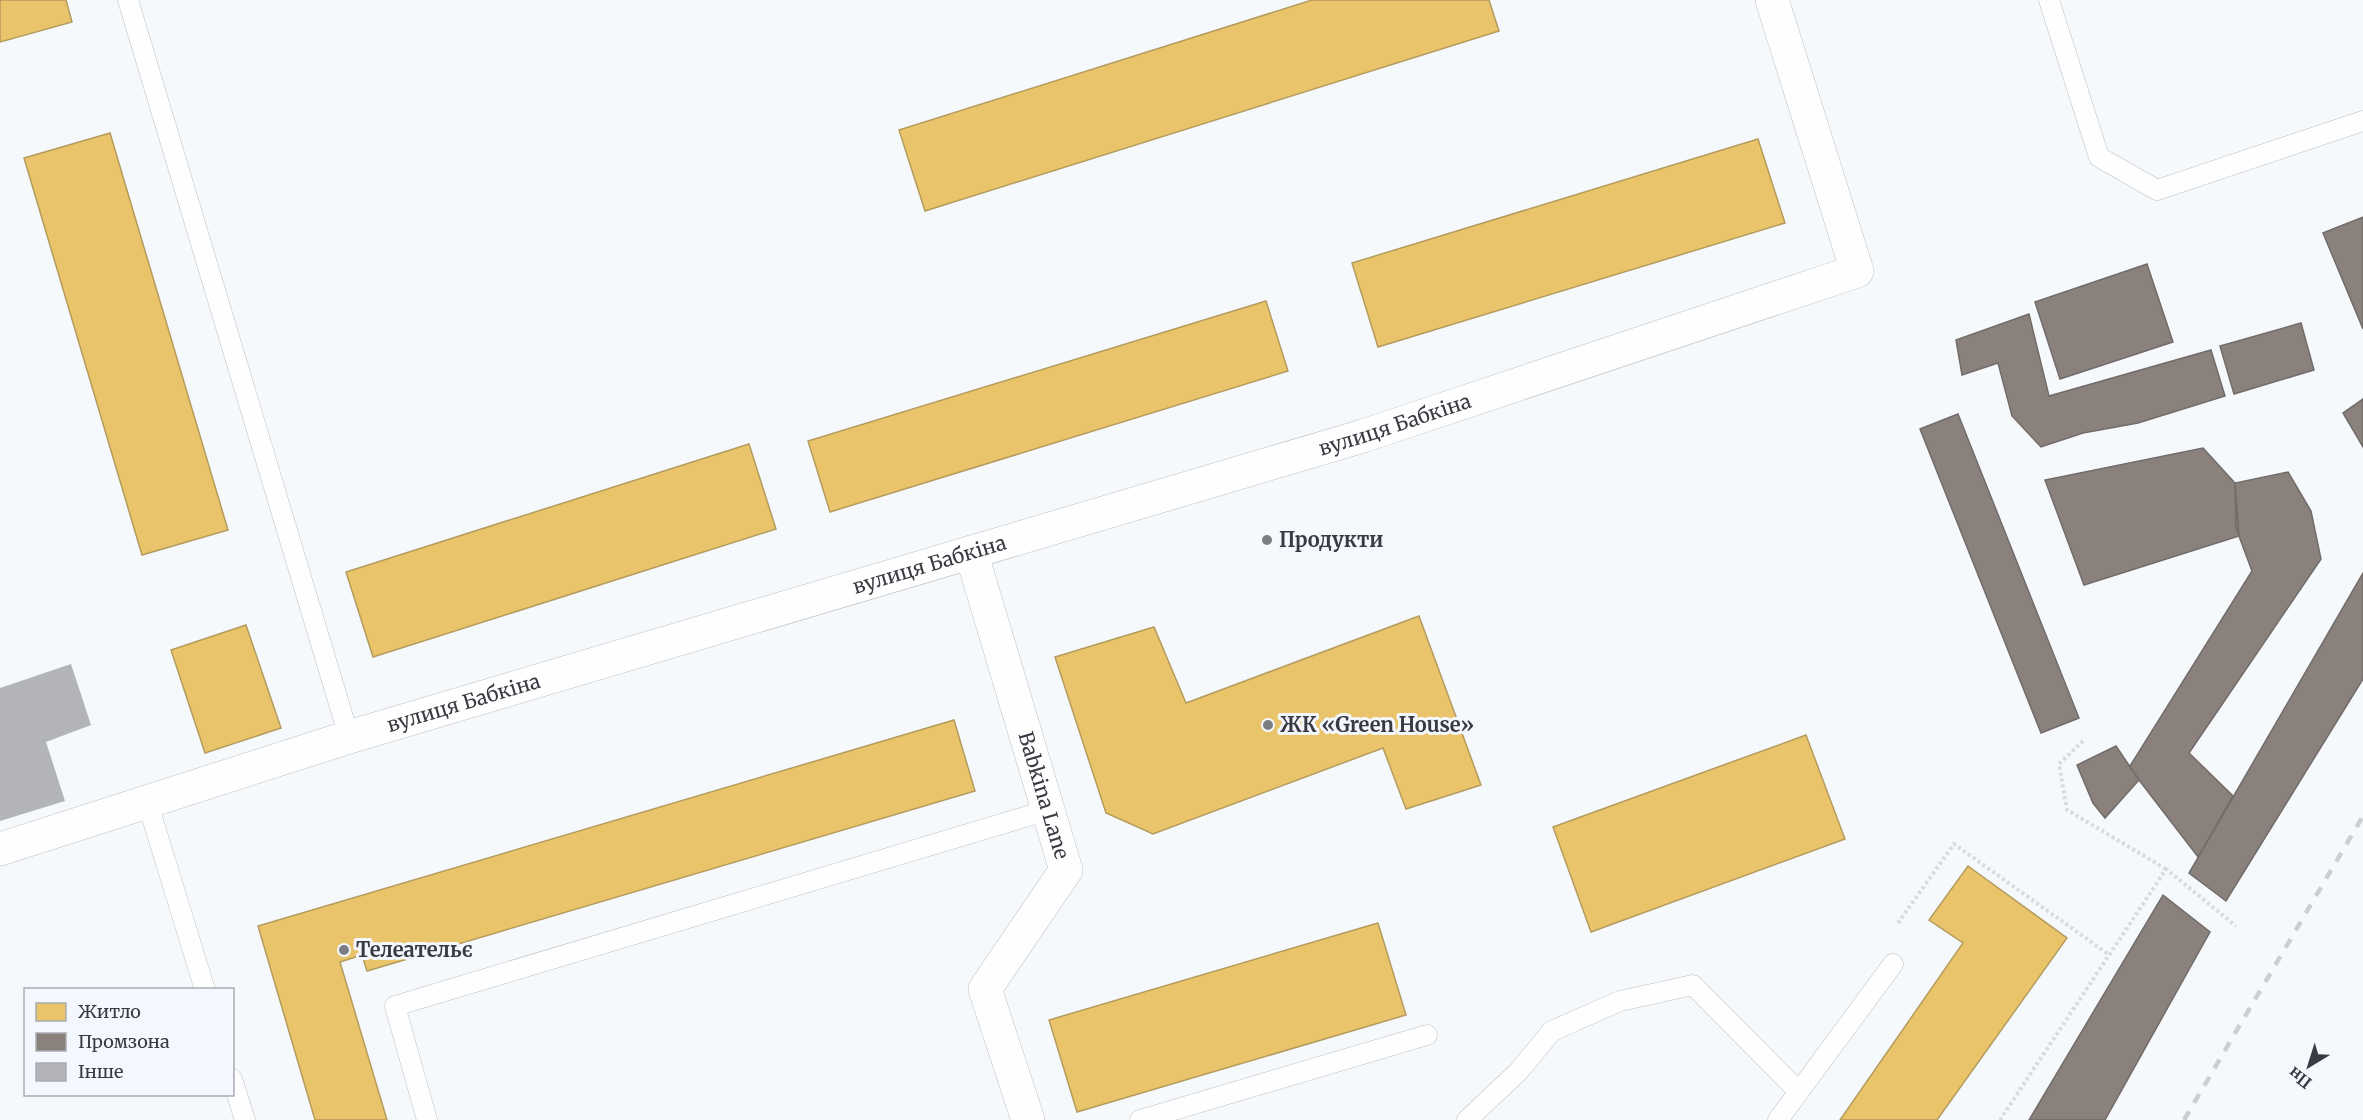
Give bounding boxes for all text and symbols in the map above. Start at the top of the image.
street label: вулиця Бабкіна [1316,388,1474,460]
place label: Продукти [1279,527,1383,552]
street label: вулиця Бабкіна [850,530,1009,599]
marker: Продукти [1260,533,1274,547]
street label: вулиця Бабкіна [384,668,543,737]
place label: ЖК «Green House» [1280,712,1474,737]
marker: ЖК «Green House» [1261,718,1275,732]
street label: Babkina Lane [1013,728,1075,862]
place label: Телеательє [356,937,473,962]
marker: Телеательє [337,943,351,957]
legend [24,988,234,1096]
text: Житло [78,1000,141,1023]
text: Промзона [78,1030,170,1053]
north arrow [2279,1036,2339,1096]
text: Інше [78,1060,123,1083]
text: Пн [2284,1063,2315,1093]

